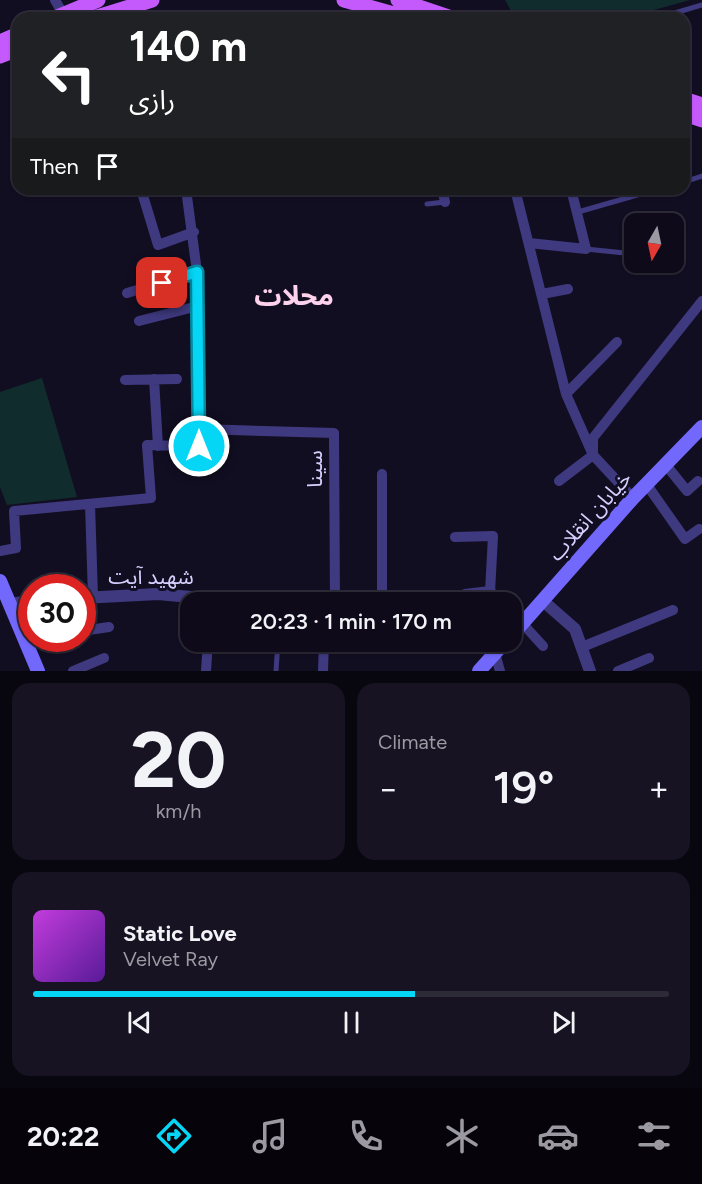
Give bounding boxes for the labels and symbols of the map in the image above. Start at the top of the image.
north arrow [624,213,684,273]
pin [136,257,187,308]
district label: محلات [254,279,334,312]
position arrow [167,414,231,478]
street label: سینا [302,450,327,488]
street label: خیابان انقلاب [543,466,636,566]
street label: شهید آیت [108,564,194,589]
speed limit sign: 30 [18,574,96,652]

